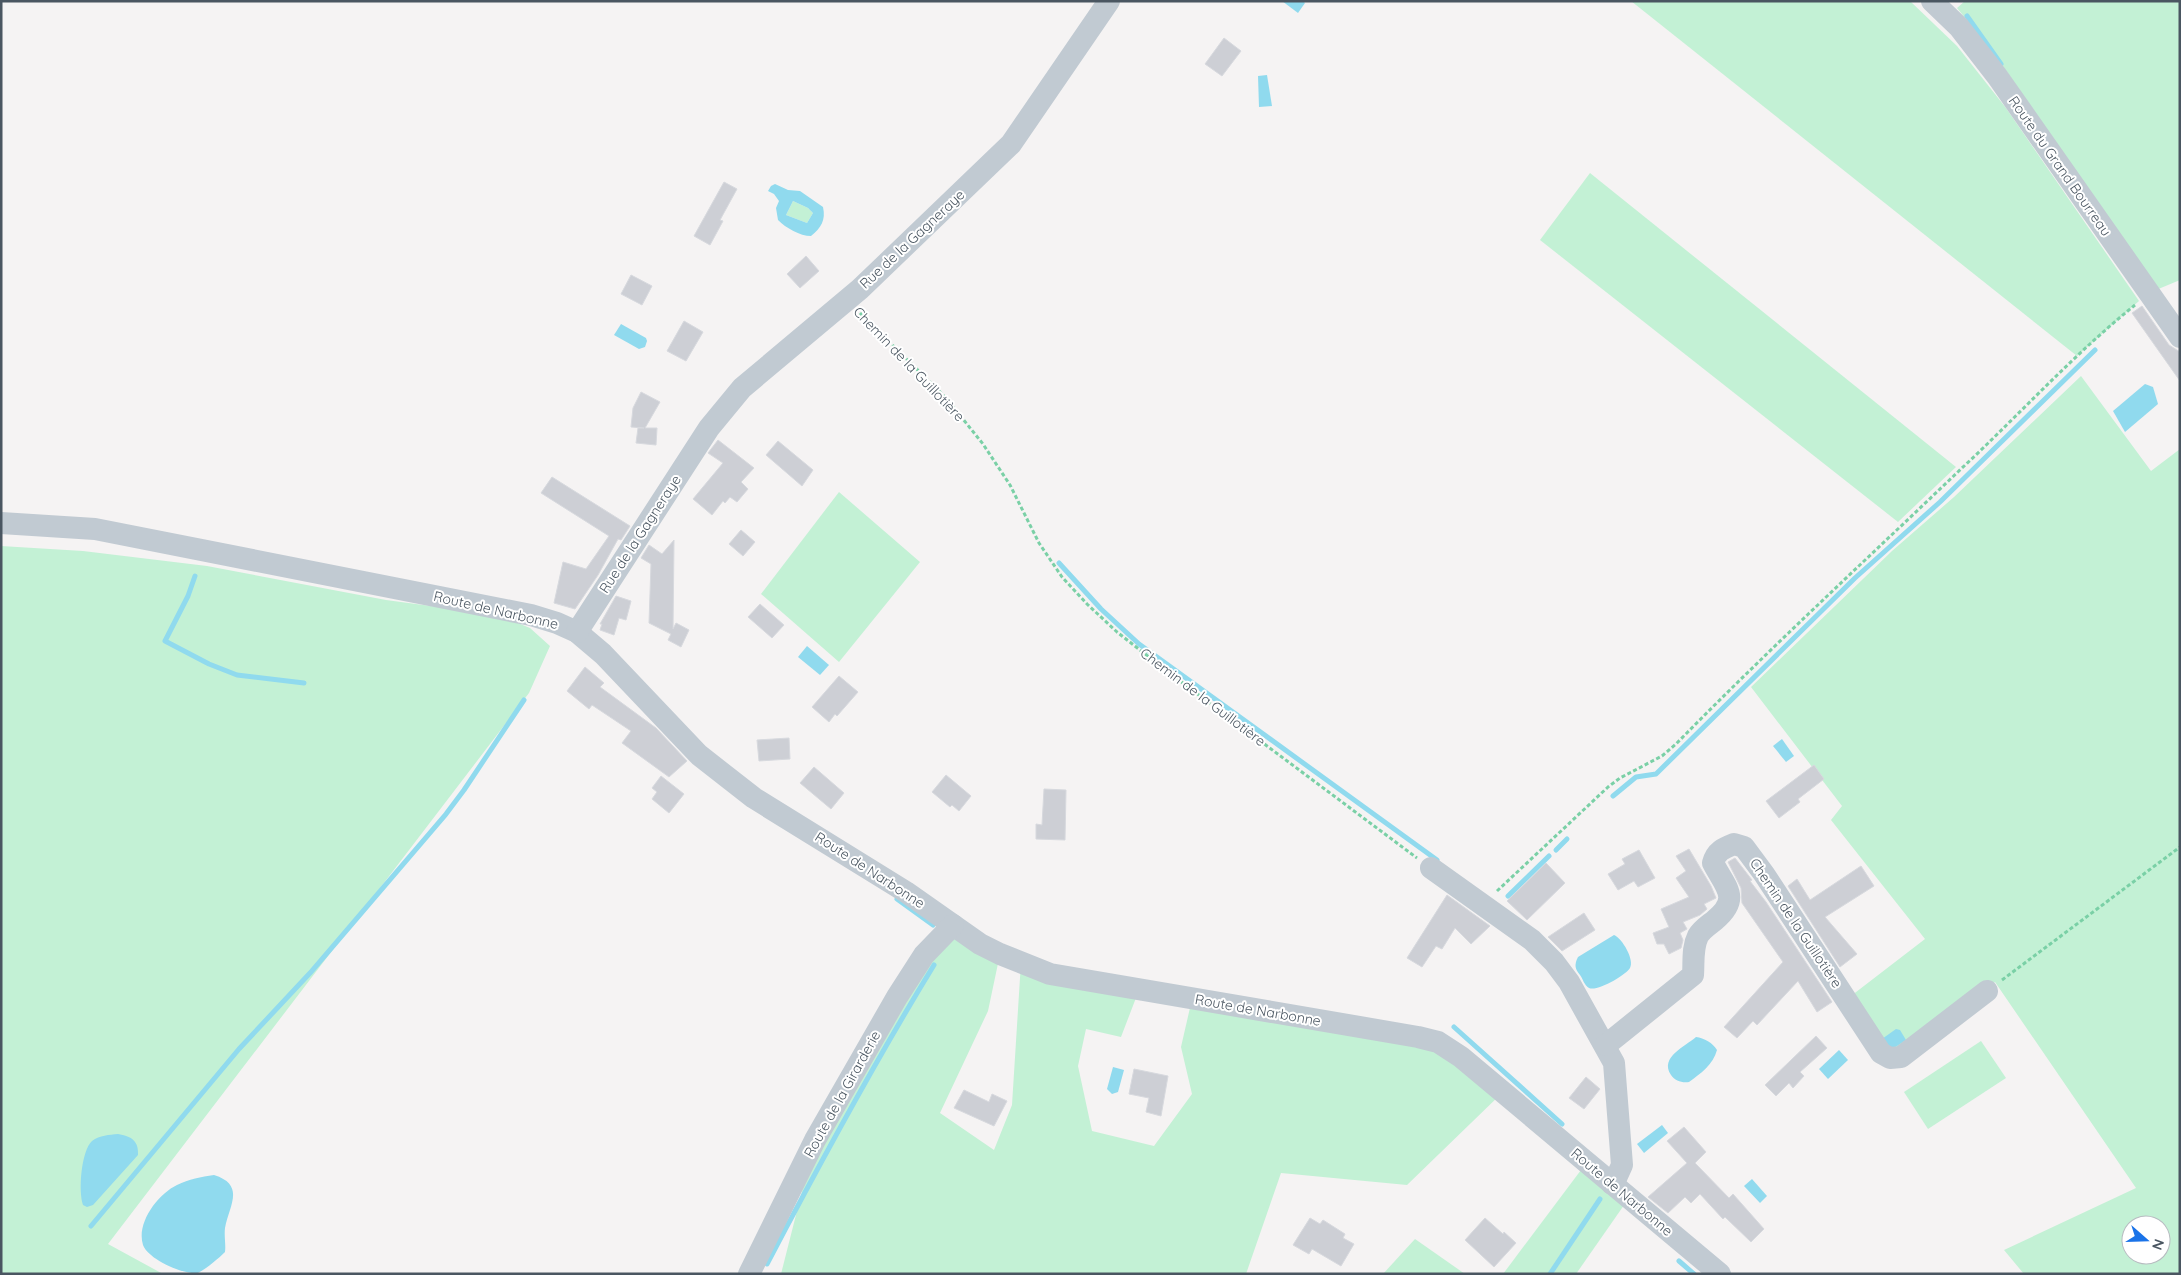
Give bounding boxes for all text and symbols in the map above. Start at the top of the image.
street label: Route du Grand Bourreau [2005,93,2115,239]
street label: Rue de la Gagneraye [856,186,968,292]
street label: Chemin de la Guillotière [850,303,969,425]
street label: Rue de la Gagneraye [595,471,685,596]
street label: Route de Narbonne [432,587,560,633]
street label: Chemin de la Guillotière [1137,644,1269,750]
street label: Route de Narbonne [812,828,928,912]
street label: Chemin de la Guillotière [1746,855,1846,991]
street label: Route de Narbonne [1194,990,1322,1030]
street label: Route de la Girarderie [800,1027,884,1161]
street label: Route de Narbonne [1567,1144,1677,1240]
north arrow [2121,1215,2171,1265]
text: N [2148,1237,2168,1252]

